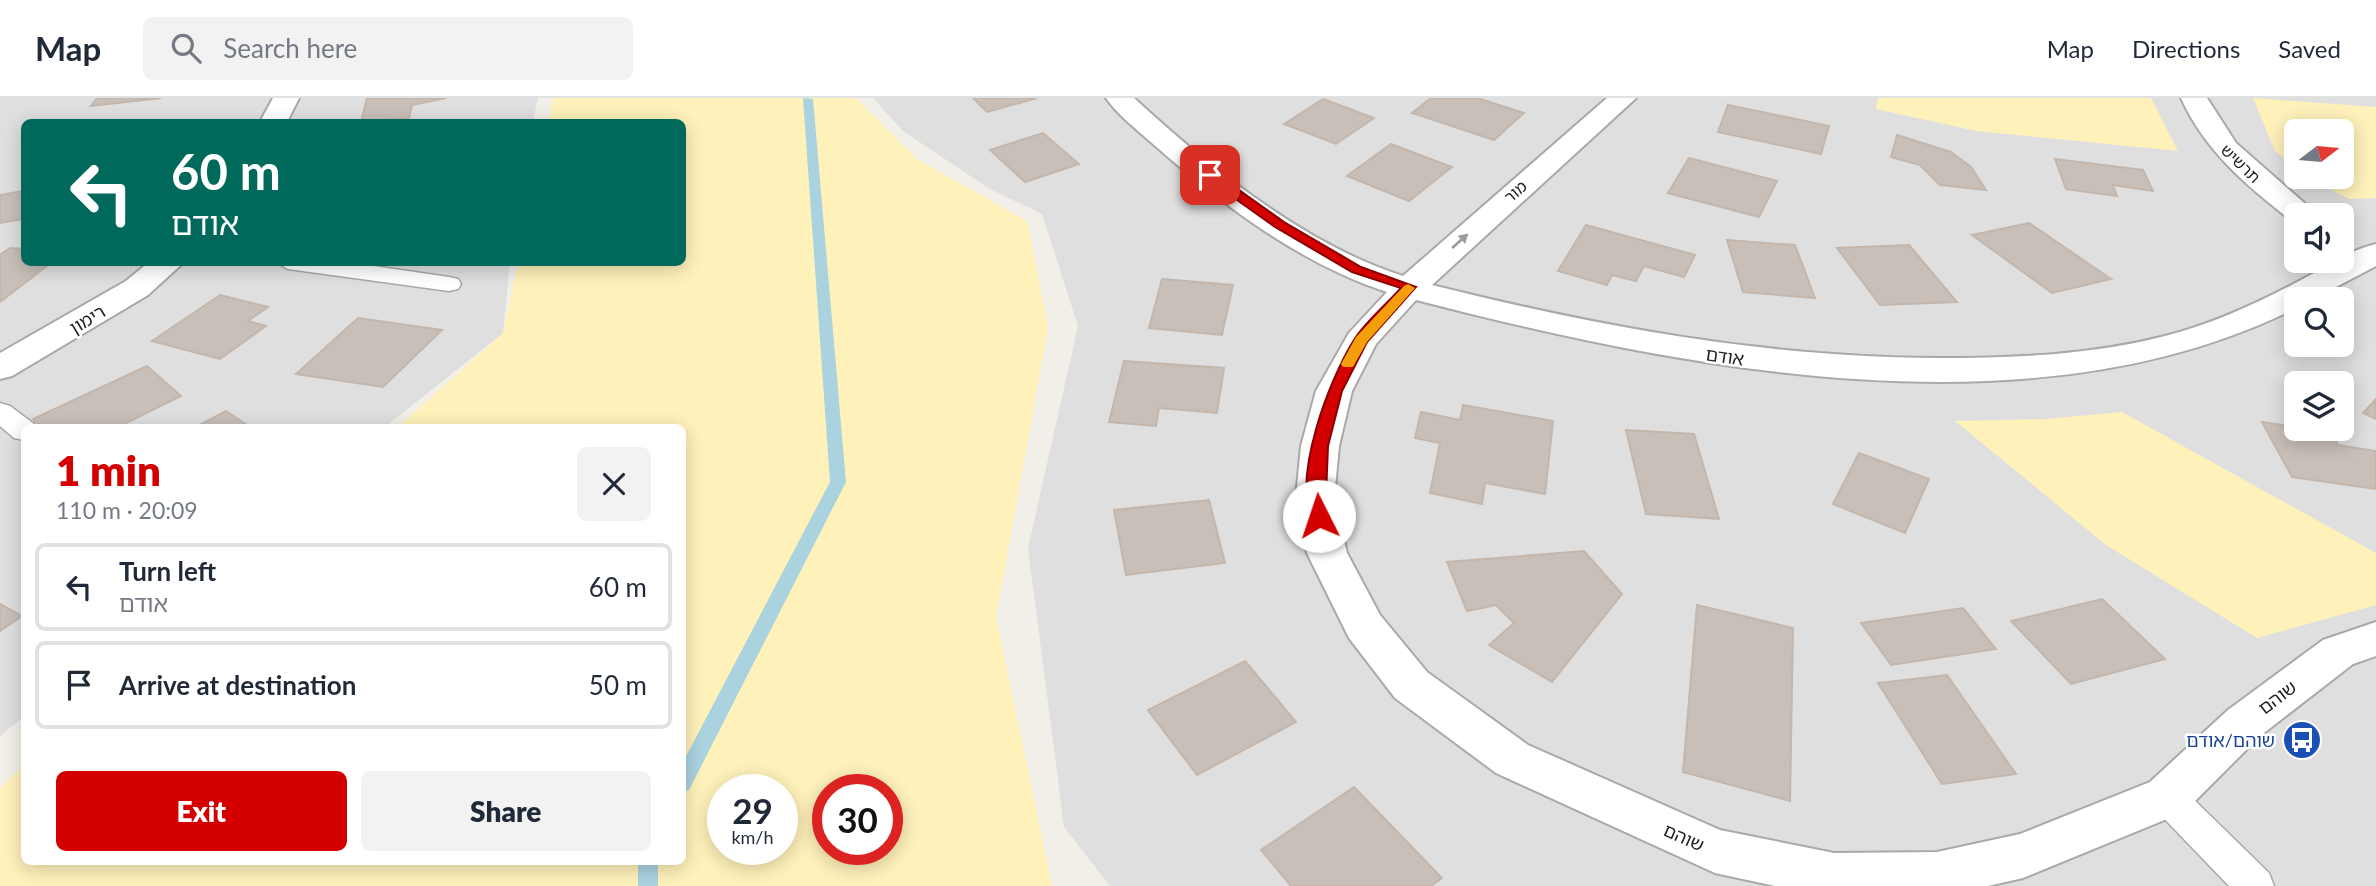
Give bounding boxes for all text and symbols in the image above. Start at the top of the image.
search box [143,17,633,80]
text: Map [35,28,101,68]
icon: search [167,29,205,67]
text: Search here [223,32,357,64]
text: Map [2047,34,2094,63]
text: Directions [2132,34,2240,63]
text: Saved [2278,34,2341,63]
north arrow [2284,119,2354,189]
map controls [2284,119,2354,441]
street label: תרשיש [2217,140,2265,186]
text: 60 m [171,142,281,200]
pin [1180,145,1240,205]
icon: left [56,147,147,238]
icon: arrive [1191,156,1229,194]
street label: מור [1500,176,1530,206]
text: אודם [171,203,239,242]
button: sound [2284,203,2354,273]
one-way arrow [1451,233,1469,249]
button: search [2284,287,2354,357]
street label: רימון [65,300,109,338]
street label: אודם [1704,342,1746,370]
button: layers [2284,371,2354,441]
text: 1 min [56,445,161,495]
button: close [577,447,651,521]
position arrow [1282,479,1356,553]
text: 110 m · 20:09 [56,496,198,524]
text: Turn left [119,555,216,587]
icon: left [60,568,98,606]
text: 60 m [589,571,647,603]
text: אודם [119,589,168,617]
icon: arrive [60,666,98,704]
text: Arrive at destination [119,669,356,701]
text: 50 m [589,669,647,701]
street label: שוהם [2254,676,2300,718]
bus stop icon: שוהם/אודם [2281,719,2323,761]
place label: שוהם/אודם [2186,729,2275,751]
button: Exit [56,771,347,851]
button: Share [361,771,651,851]
speed limit sign: 30 [812,774,903,865]
text: 29 [732,789,773,831]
street label: שוהם [1660,818,1708,856]
text: km/h [731,826,774,848]

